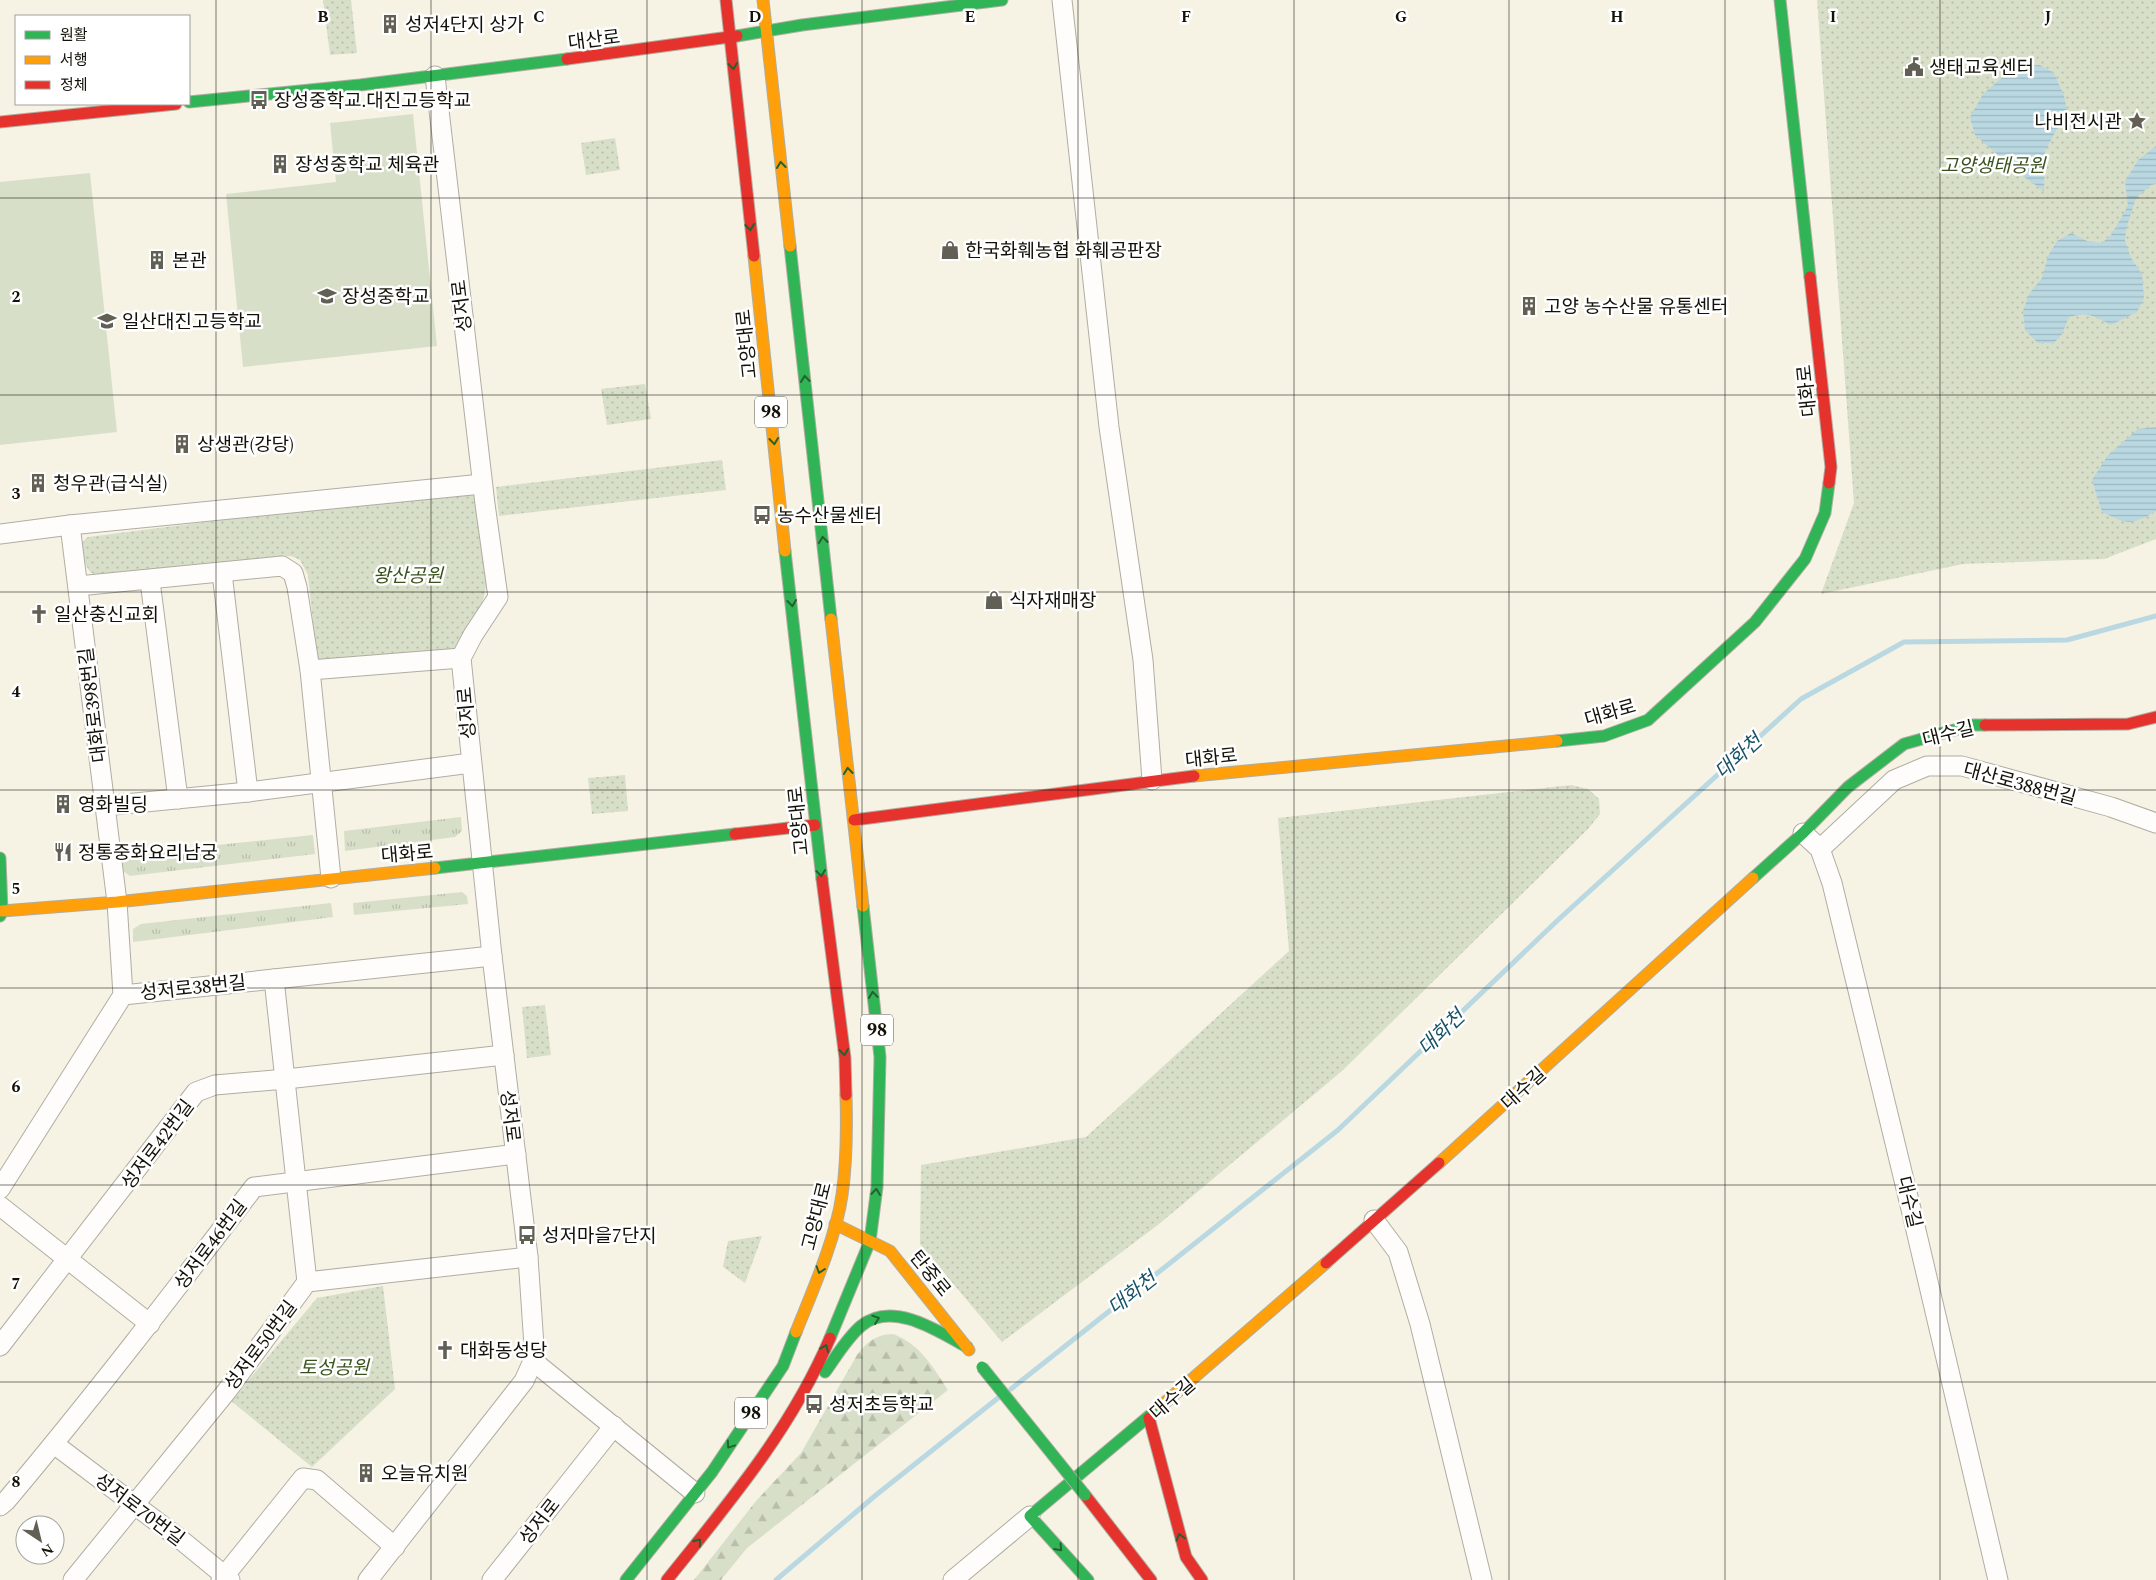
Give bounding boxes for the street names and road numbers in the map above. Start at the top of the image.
street label: 대산로 [566,23,622,58]
street label: 성저로 [445,278,480,334]
street label: 고양대로 [729,308,766,380]
street label: 대화로 [1790,363,1825,418]
road number: 98 [755,397,787,428]
street label: 대화로398번길 [72,646,115,764]
street label: 성저로 [451,685,484,740]
street label: 대화로 [1581,692,1640,735]
street label: 대수길 [1919,714,1977,755]
street label: 대화로 [1184,741,1239,776]
street label: 대산로388번길 [1960,755,2079,813]
street label: 고양대로 [781,785,818,857]
street label: 대화로 [380,838,435,871]
street label: 성저로38번길 [139,969,248,1008]
road number: 98 [861,1014,893,1046]
street label: 대수길 [1495,1061,1553,1117]
street label: 성저로 [492,1088,527,1144]
street label: 성저로42번길 [115,1094,202,1196]
street label: 대수길 [1889,1174,1929,1231]
street label: 고양대로 [795,1179,840,1254]
street label: 성저로46번길 [168,1194,255,1296]
street label: 탄중로 [902,1244,958,1303]
street label: 성저로50번길 [218,1295,305,1397]
street label: 대수길 [1144,1371,1202,1427]
road number: 98 [735,1398,767,1429]
street label: 성저로70번길 [88,1467,190,1554]
street label: 성저로 [513,1492,568,1552]

